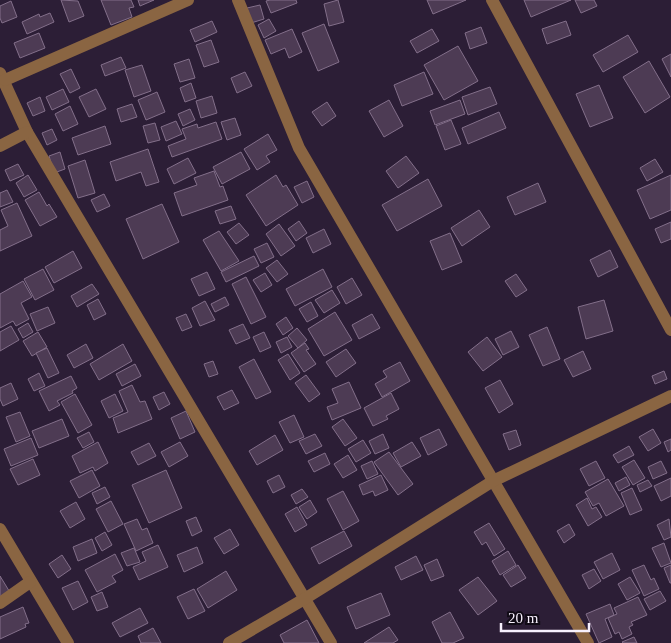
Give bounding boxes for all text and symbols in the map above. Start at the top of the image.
scale bar [501,600,588,632]
text: 20 m [508,610,539,626]

